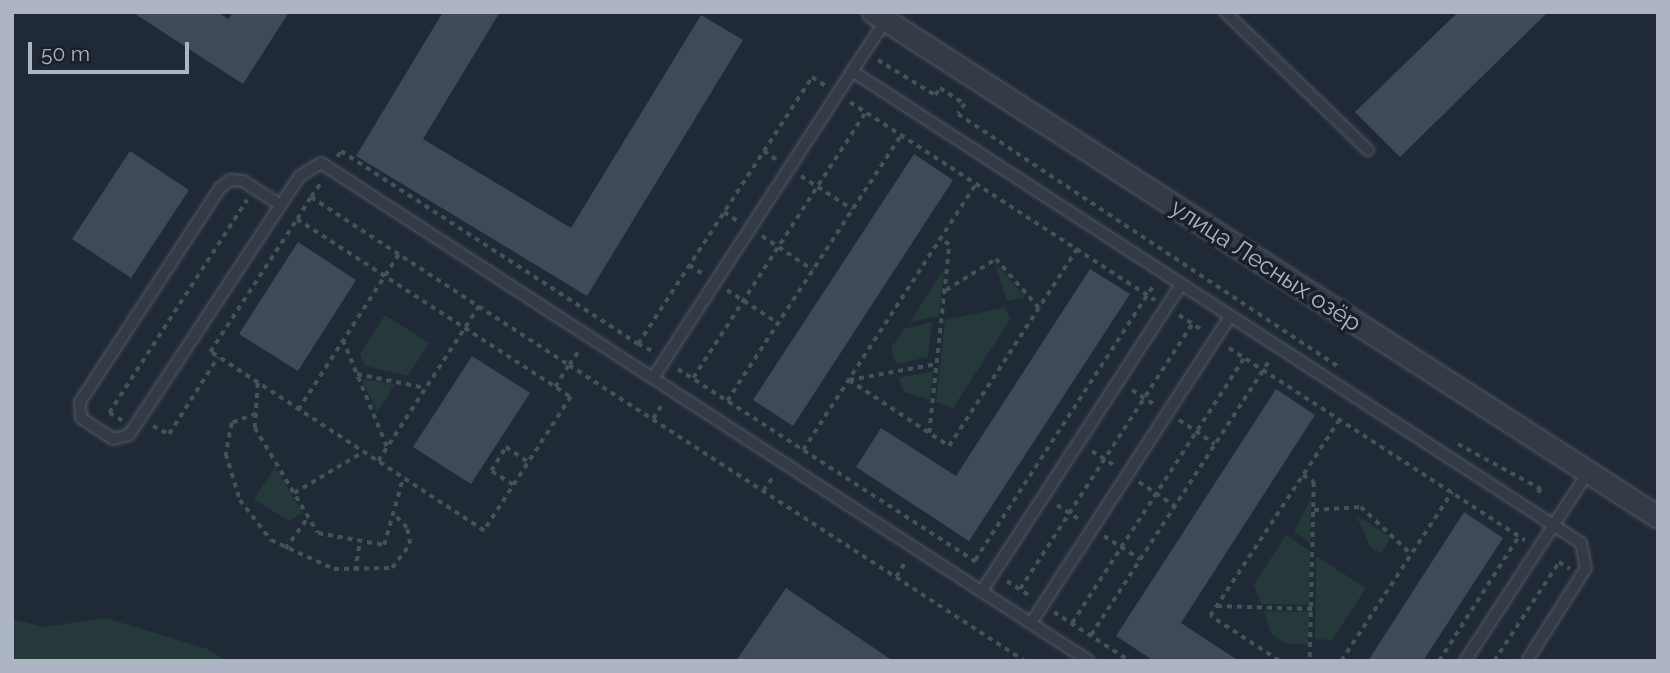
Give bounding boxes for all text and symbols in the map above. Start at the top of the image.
scale bar [32,28,192,72]
text: 50 m [41,41,90,66]
street label: улица Лесных озёр [1165,193,1367,337]

